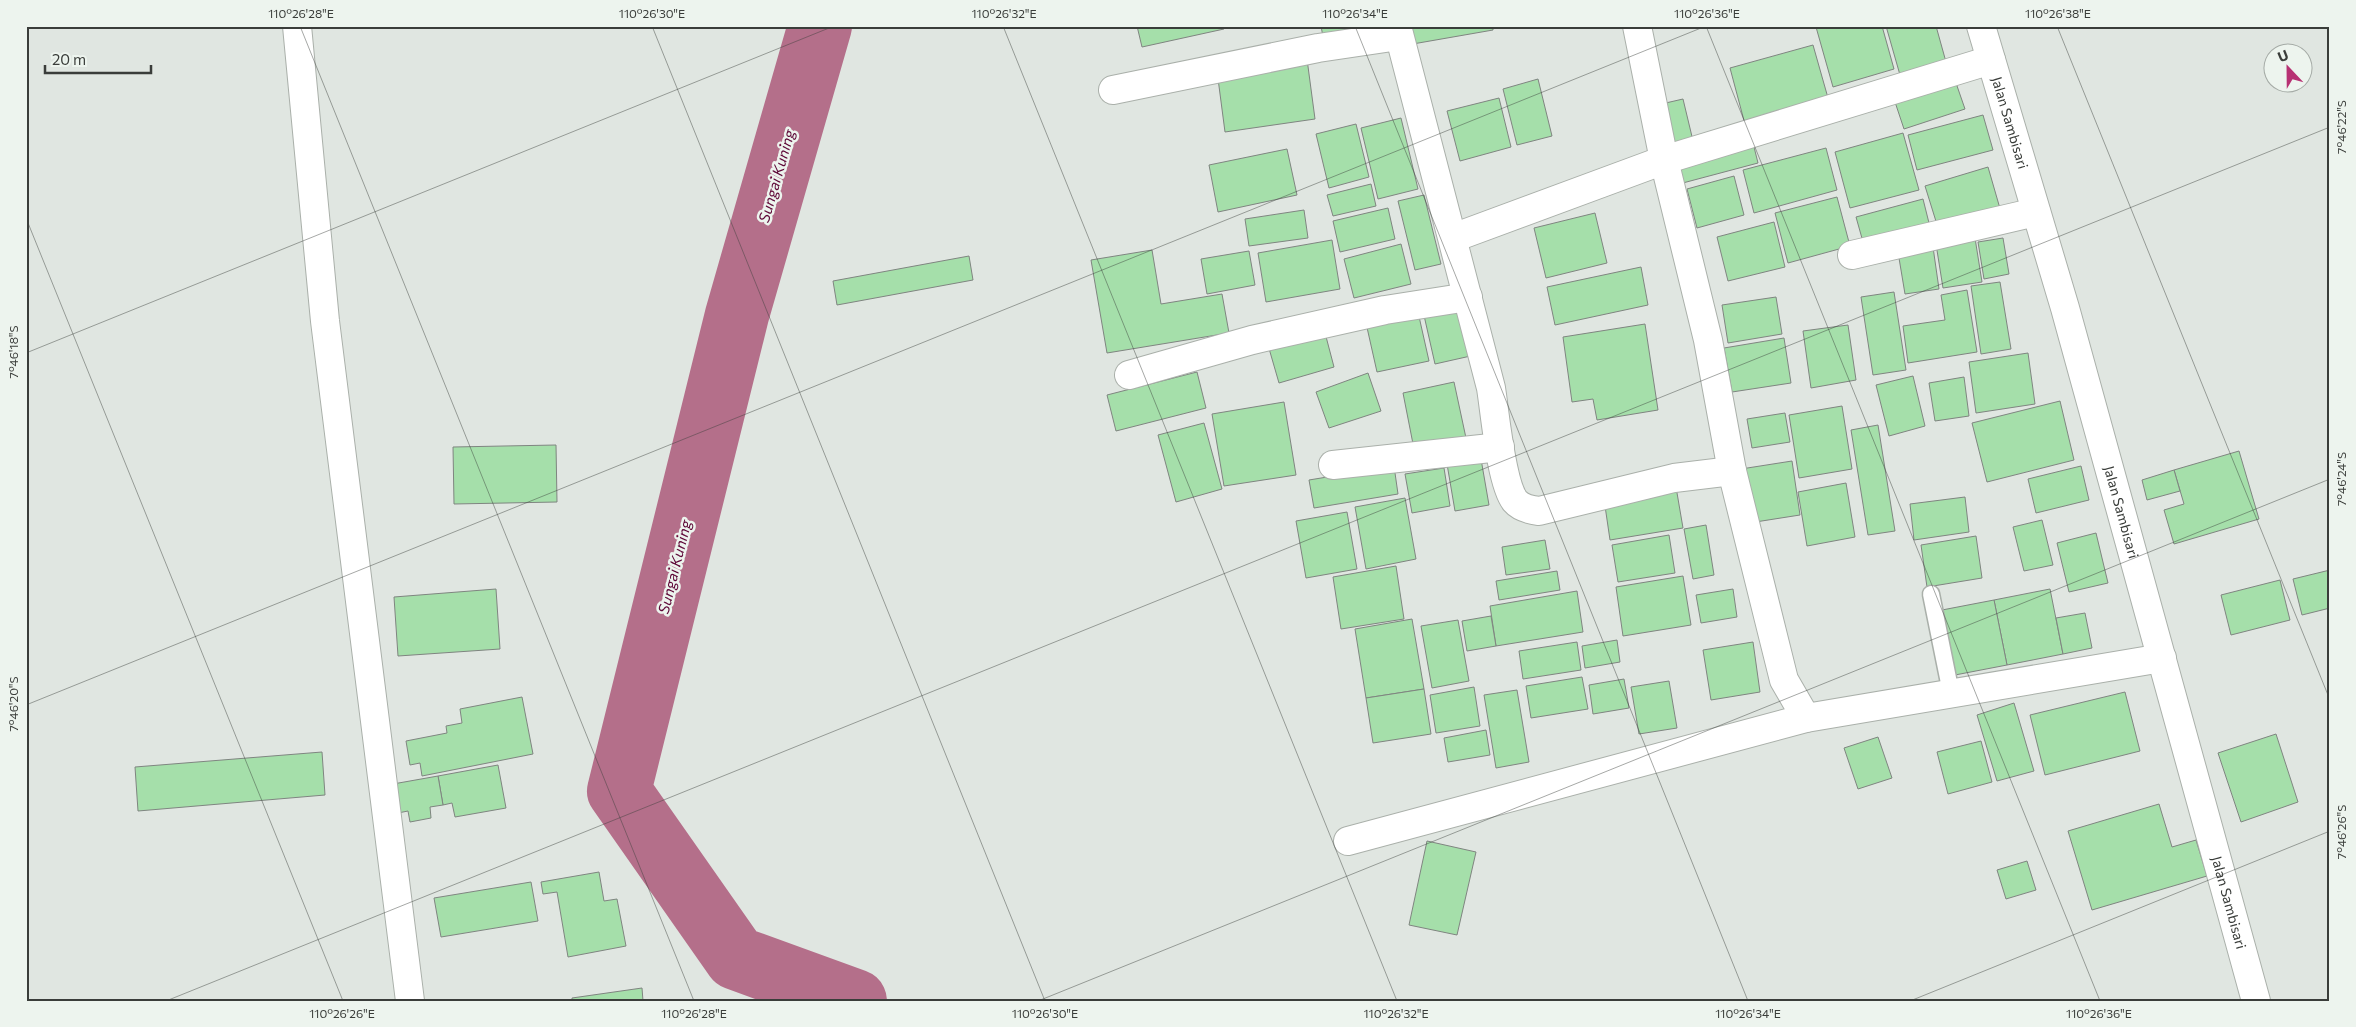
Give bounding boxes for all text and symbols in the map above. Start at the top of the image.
text: 110°26'28"E [268,6,334,20]
text: 110°26'30"E [619,6,685,20]
text: 110°26'32"E [971,6,1037,20]
text: 110°26'34"E [1322,6,1388,20]
text: 110°26'36"E [1674,6,1740,20]
text: 110°26'38"E [2025,6,2091,20]
scale bar [45,42,151,74]
north arrow [2264,42,2314,92]
text: U [2275,46,2291,65]
text: 20 m [52,50,86,68]
street label: Jalan Sambisari [1989,74,2032,171]
text: 7°46'22"S [2334,100,2348,154]
water label: Sungai Kuning [754,126,798,224]
text: 7°46'18"S [6,326,20,378]
text: 7°46'24"S [2334,452,2348,506]
street label: Jalan Sambisari [2101,464,2143,560]
water label: Sungai Kuning [654,517,695,615]
text: 7°46'20"S [6,677,20,731]
text: 7°46'26"S [2334,805,2348,859]
street label: Jalan Sambisari [2208,854,2250,951]
text: 110°26'26"E [309,1006,375,1020]
text: 110°26'28"E [661,1006,727,1020]
text: 110°26'30"E [1012,1006,1078,1020]
text: 110°26'32"E [1363,1006,1429,1020]
text: 110°26'34"E [1715,1006,1781,1020]
text: 110°26'36"E [2066,1006,2132,1020]

